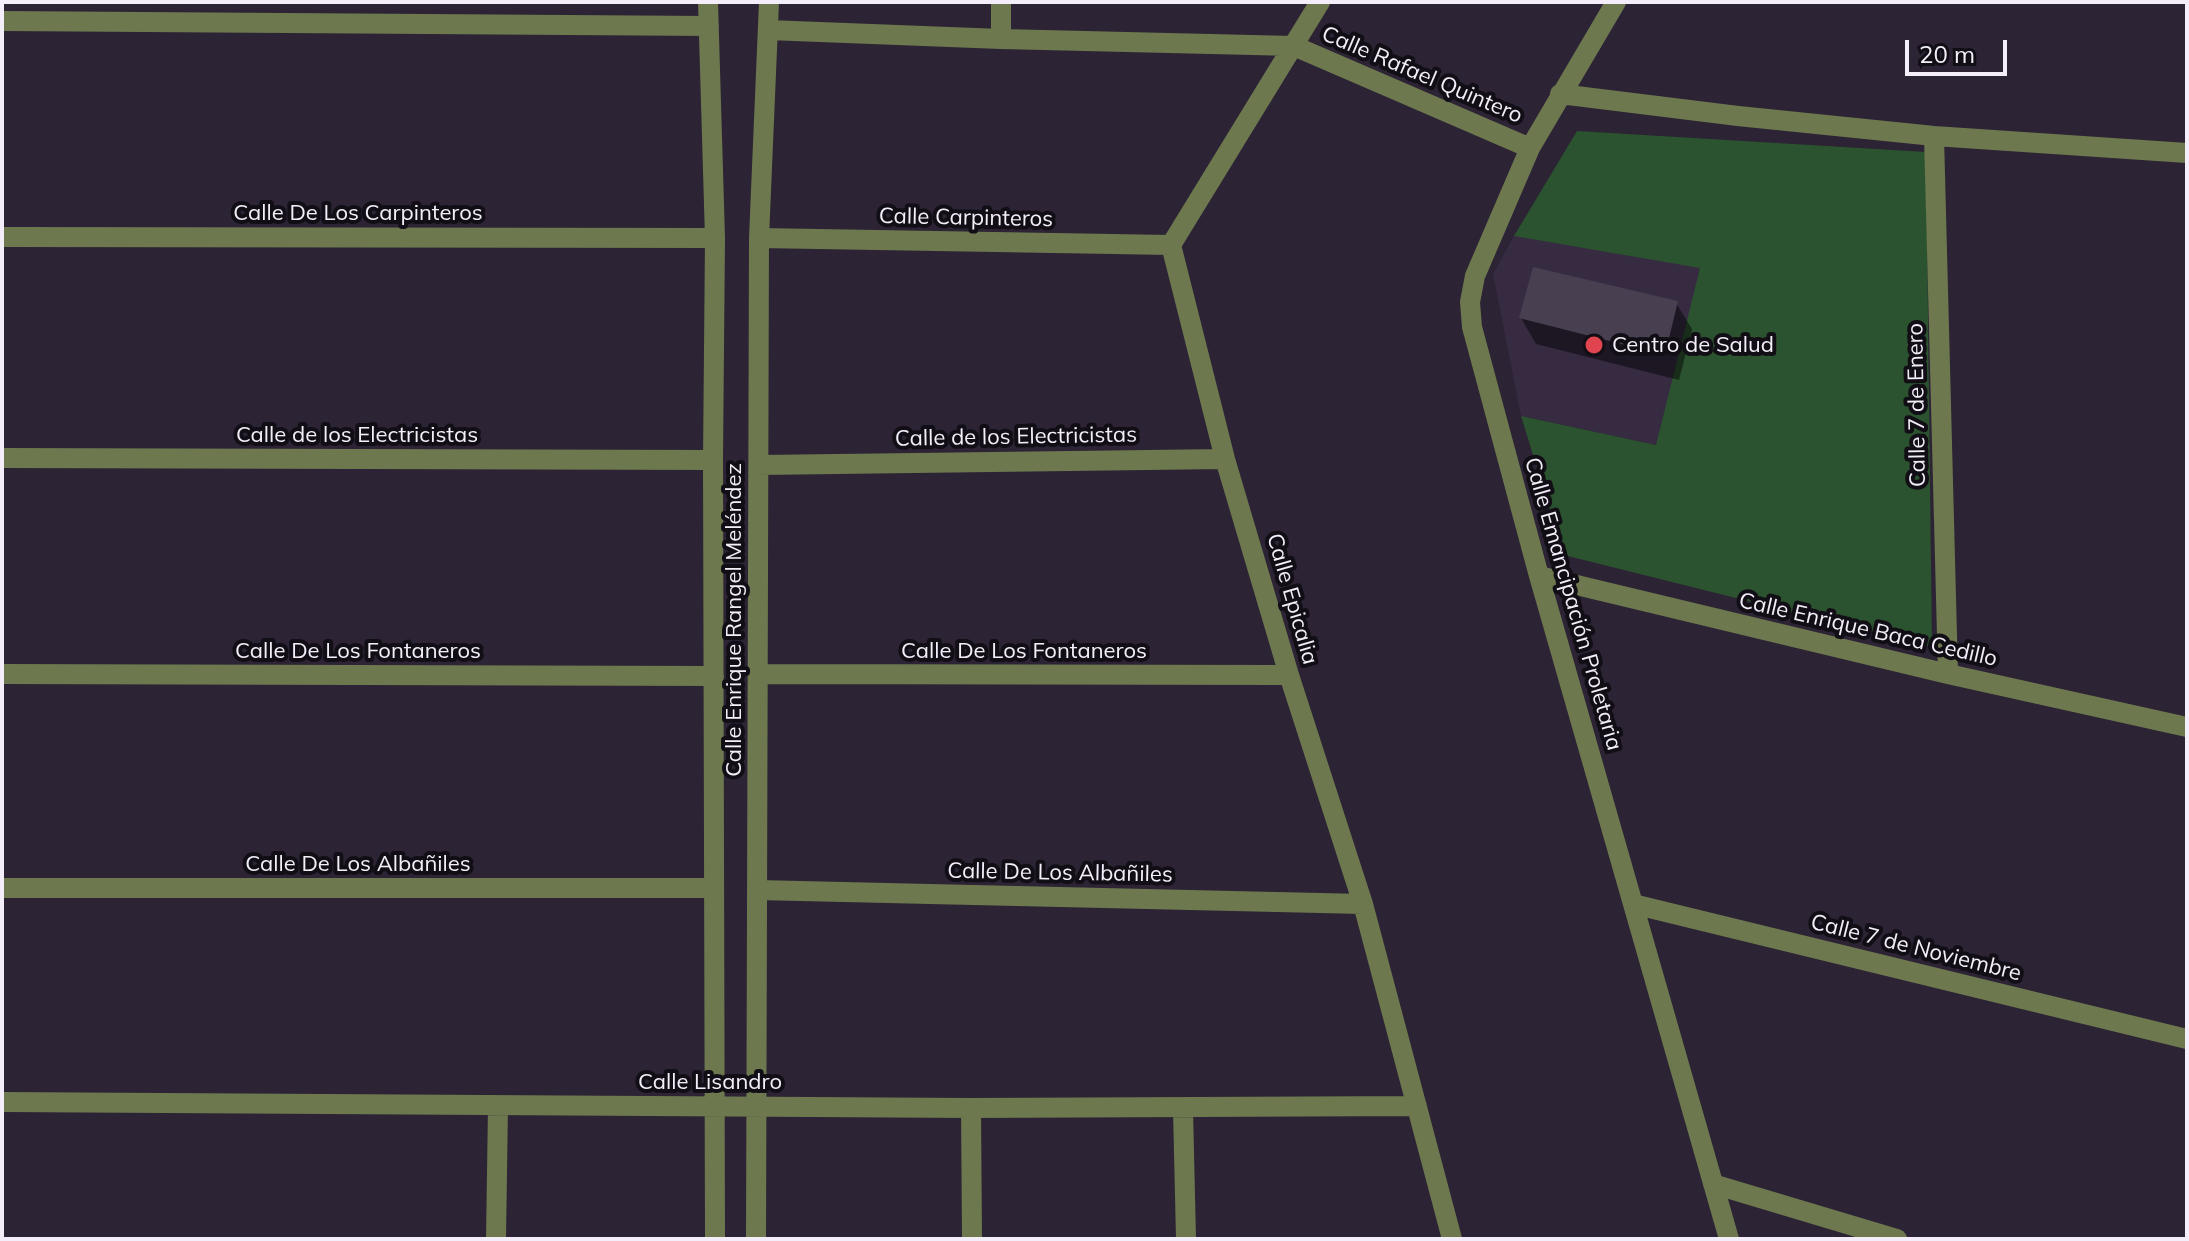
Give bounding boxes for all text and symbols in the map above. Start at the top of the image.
street label: Calle Rafael Quintero [1318,21,1526,129]
scale bar [1909,24,2011,74]
text: 20 m [1919,39,1975,69]
street label: Calle De Los Carpinteros [233,200,483,226]
street label: Calle Carpinteros [879,203,1053,233]
street label: Calle 7 de Enero [1902,323,1932,487]
place label: Centro de Salud [1612,332,1774,358]
marker: Centro de Salud [1583,334,1605,356]
street label: Calle de los Electricistas [236,422,478,448]
street label: Calle de los Electricistas [895,422,1137,452]
street label: Calle Emancipación Proletaria [1519,455,1627,753]
street label: Calle Enrique Rangel Meléndez [721,463,747,777]
street label: Calle Epicalia [1261,530,1323,668]
street label: Calle Enrique Baca Cedillo [1736,587,2000,673]
street label: Calle De Los Fontaneros [235,638,481,664]
street label: Calle De Los Fontaneros [901,638,1147,664]
street label: Calle De Los Albañiles [245,851,471,877]
street label: Calle De Los Albañiles [947,858,1173,888]
street label: Calle 7 de Noviembre [1808,909,2024,987]
street label: Calle Lisandro [638,1069,782,1095]

